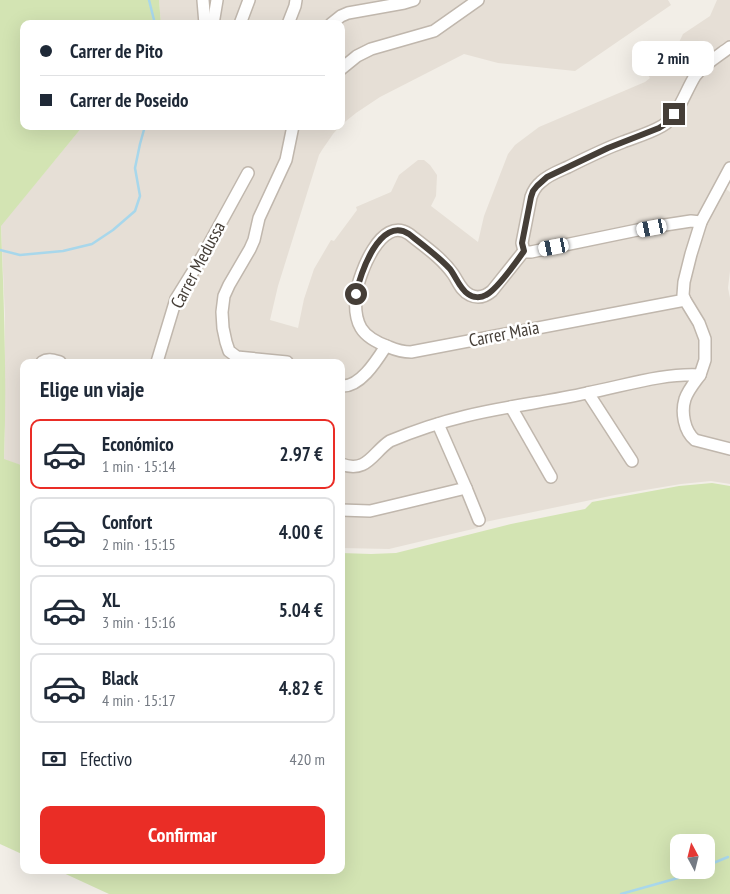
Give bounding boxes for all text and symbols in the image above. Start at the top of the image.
text: Carrer de Pito [70,39,163,63]
callout: 2 min [633,42,715,76]
text: 2 min [657,48,689,68]
text: Carrer de Poseido [70,88,189,112]
route end [663,103,685,125]
street label: Carrer Medussa [165,217,230,312]
car [635,218,668,238]
car [537,237,570,257]
route start [345,283,367,305]
street label: Carrer Maia [467,315,541,352]
text: Elige un viaje [40,375,144,403]
icon: car [42,432,87,477]
text: Económico [102,432,174,456]
text: 2.97 € [280,442,323,466]
text: 1 min · 15:14 [102,456,176,476]
icon: car [42,510,87,555]
text: Confort [102,510,152,534]
text: 4.00 € [279,520,323,544]
text: 2 min · 15:15 [102,534,176,554]
icon: car [42,588,87,633]
text: XL [102,588,120,612]
text: 5.04 € [279,598,323,622]
text: 3 min · 15:16 [102,612,176,632]
icon: car [42,666,87,711]
text: Black [102,666,138,690]
text: 4.82 € [279,676,323,700]
text: 4 min · 15:17 [102,690,176,710]
icon: cash [40,745,68,773]
text: Efectivo [80,747,132,771]
text: 420 m [290,749,325,769]
button: Confirmar [40,806,325,864]
north arrow [670,834,715,879]
map controls [670,834,715,879]

